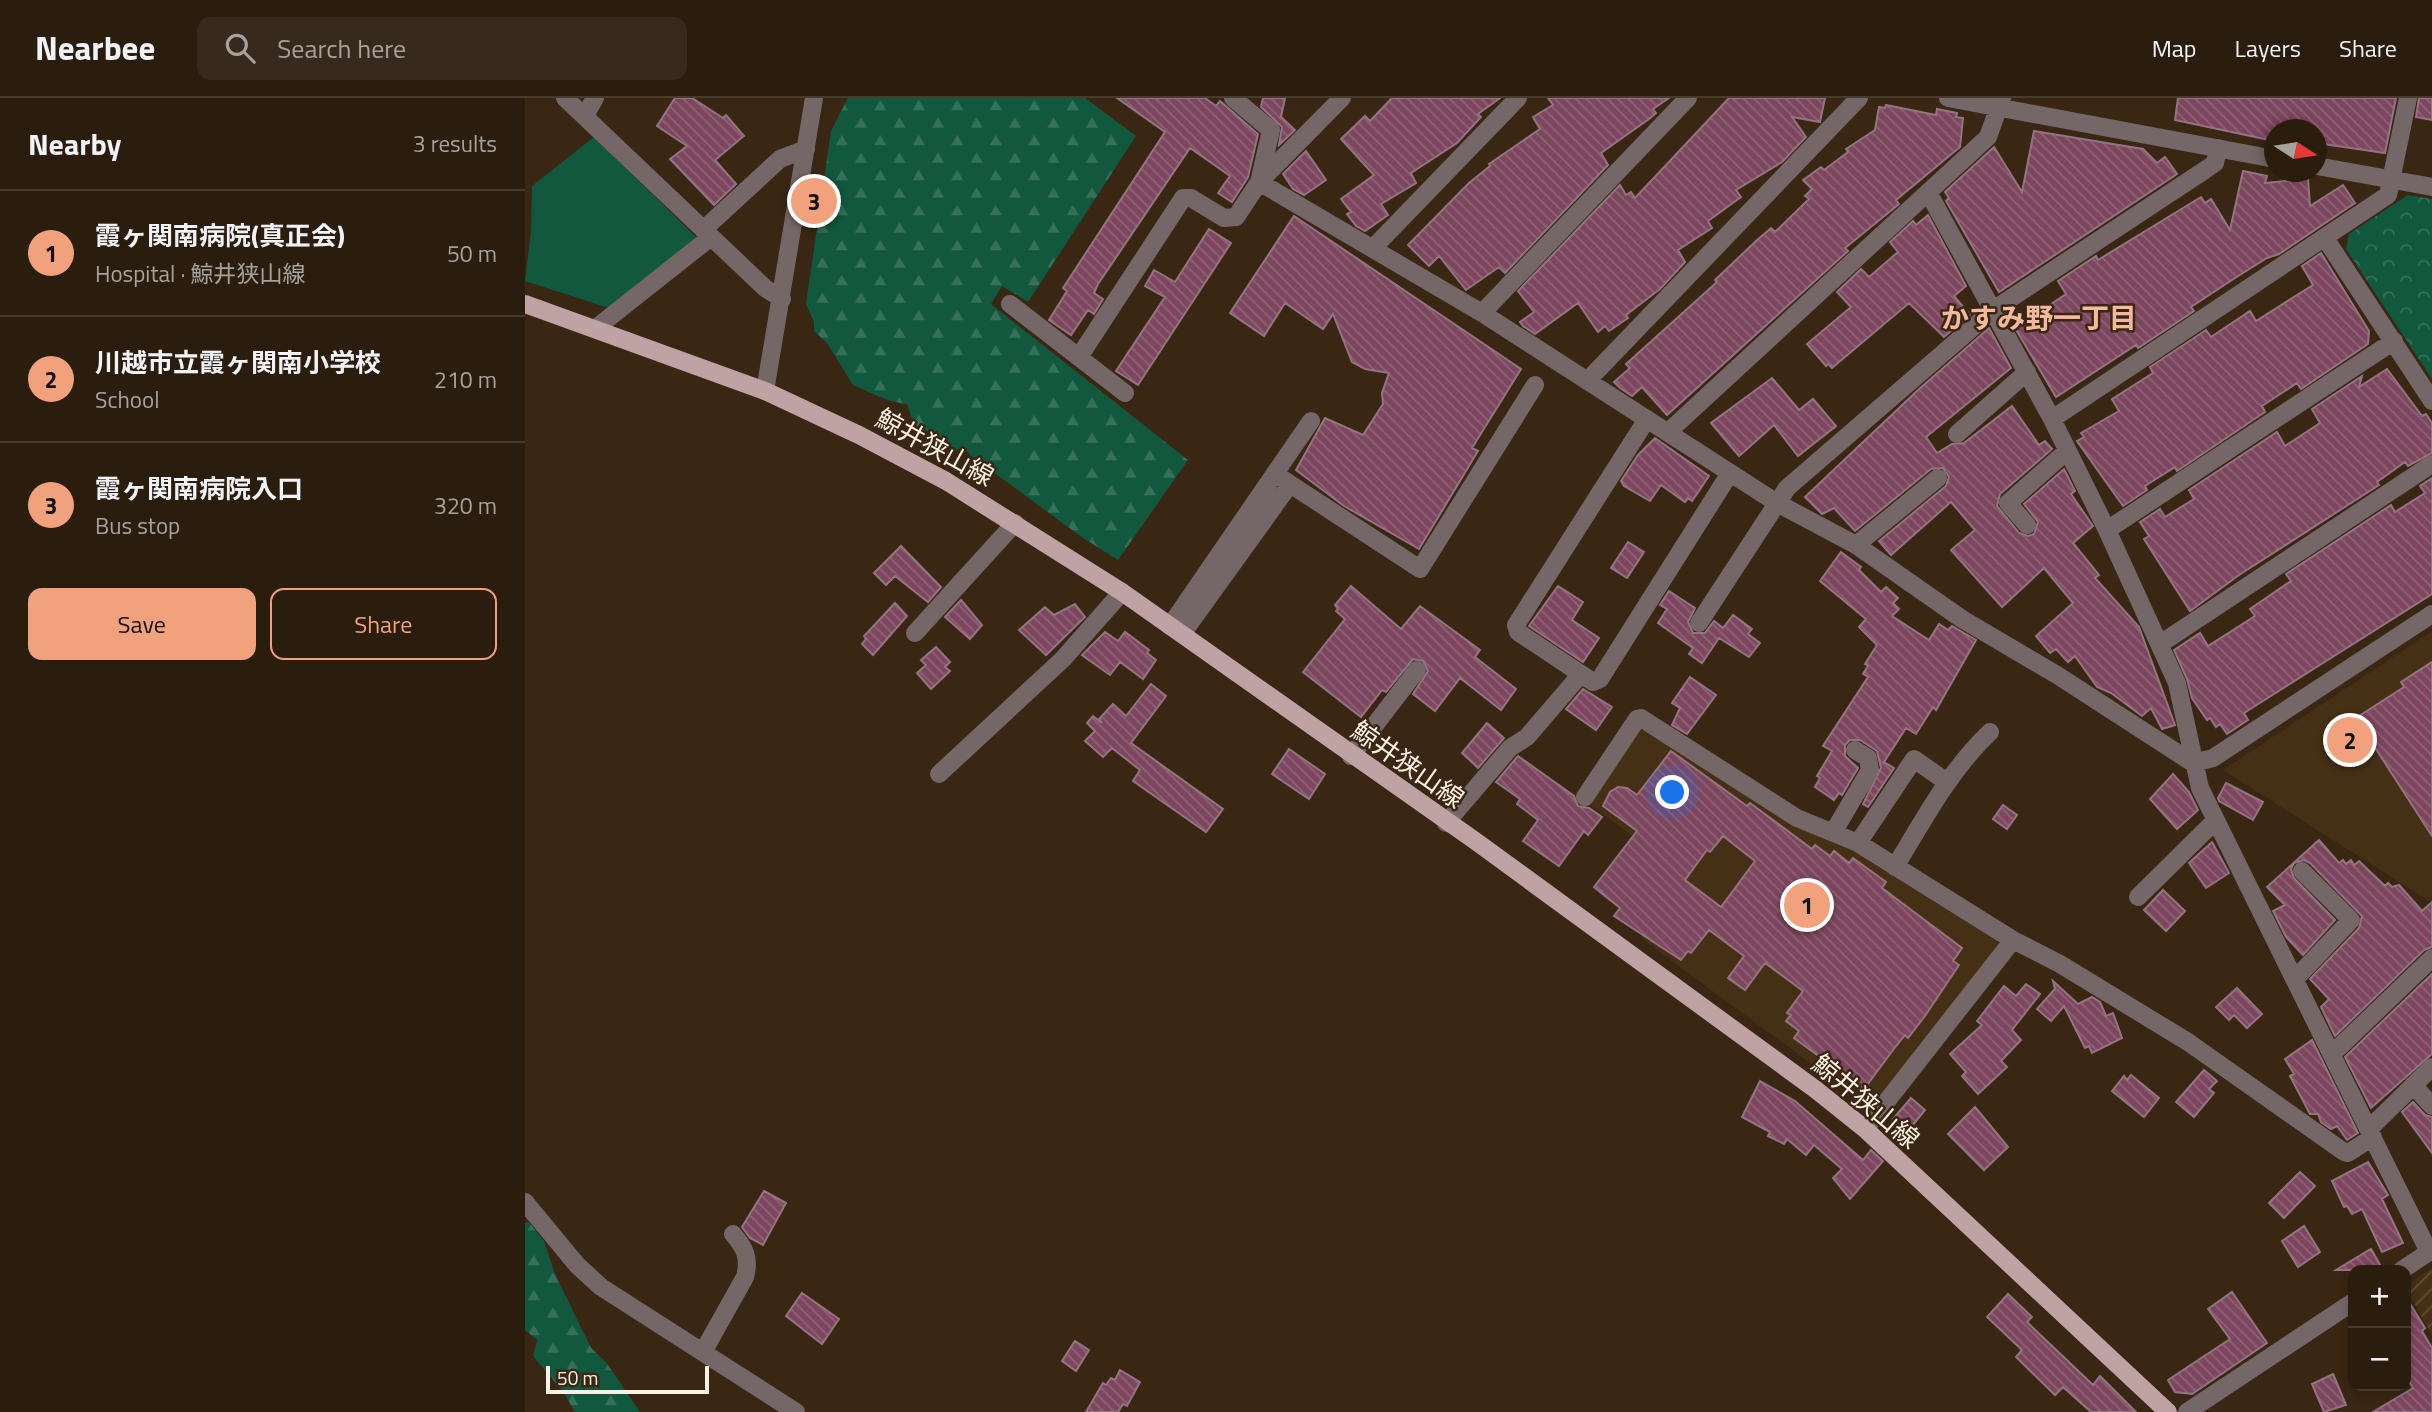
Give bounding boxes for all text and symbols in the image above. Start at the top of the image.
search box [197,17,687,80]
text: Nearbee [35,23,155,73]
icon: search [221,29,259,67]
text: Search here [277,29,406,68]
text: Map [2152,30,2197,66]
text: Layers [2235,30,2301,66]
text: Share [2339,30,2397,66]
north arrow [2264,119,2327,182]
text: Nearby [28,121,121,167]
text: 3 results [413,126,497,161]
pin: 3 [791,175,837,227]
text: 霞ヶ関南病院(真正会) [95,216,345,255]
text: 1 [45,236,57,271]
text: 50 m [447,236,497,271]
text: Hospital · 鯨井狭山線 [95,256,305,291]
district label: かすみ野一丁目 [1941,296,2137,339]
text: 川越市立霞ヶ関南小学校 [95,343,381,382]
text: 2 [45,362,57,397]
text: 210 m [434,362,497,397]
text: School [95,382,159,417]
street label: 鯨井狭山線 [869,398,1001,496]
text: 霞ヶ関南病院入口 [95,469,303,508]
text: 3 [45,488,57,523]
text: 320 m [434,488,497,523]
text: Bus stop [95,508,180,543]
button: Save [28,588,256,660]
button: Share [270,588,497,660]
street label: 鯨井狭山線 [1344,711,1472,817]
pin: 2 [2327,714,2373,766]
your location [1655,775,1689,809]
pin: 1 [1784,879,1830,931]
street label: 鯨井狭山線 [1804,1044,1928,1158]
map controls [2348,1265,2411,1391]
button: + [2348,1265,2411,1328]
button: − [2348,1328,2411,1391]
scale bar [546,1363,709,1395]
text: 50 m [557,1363,598,1392]

